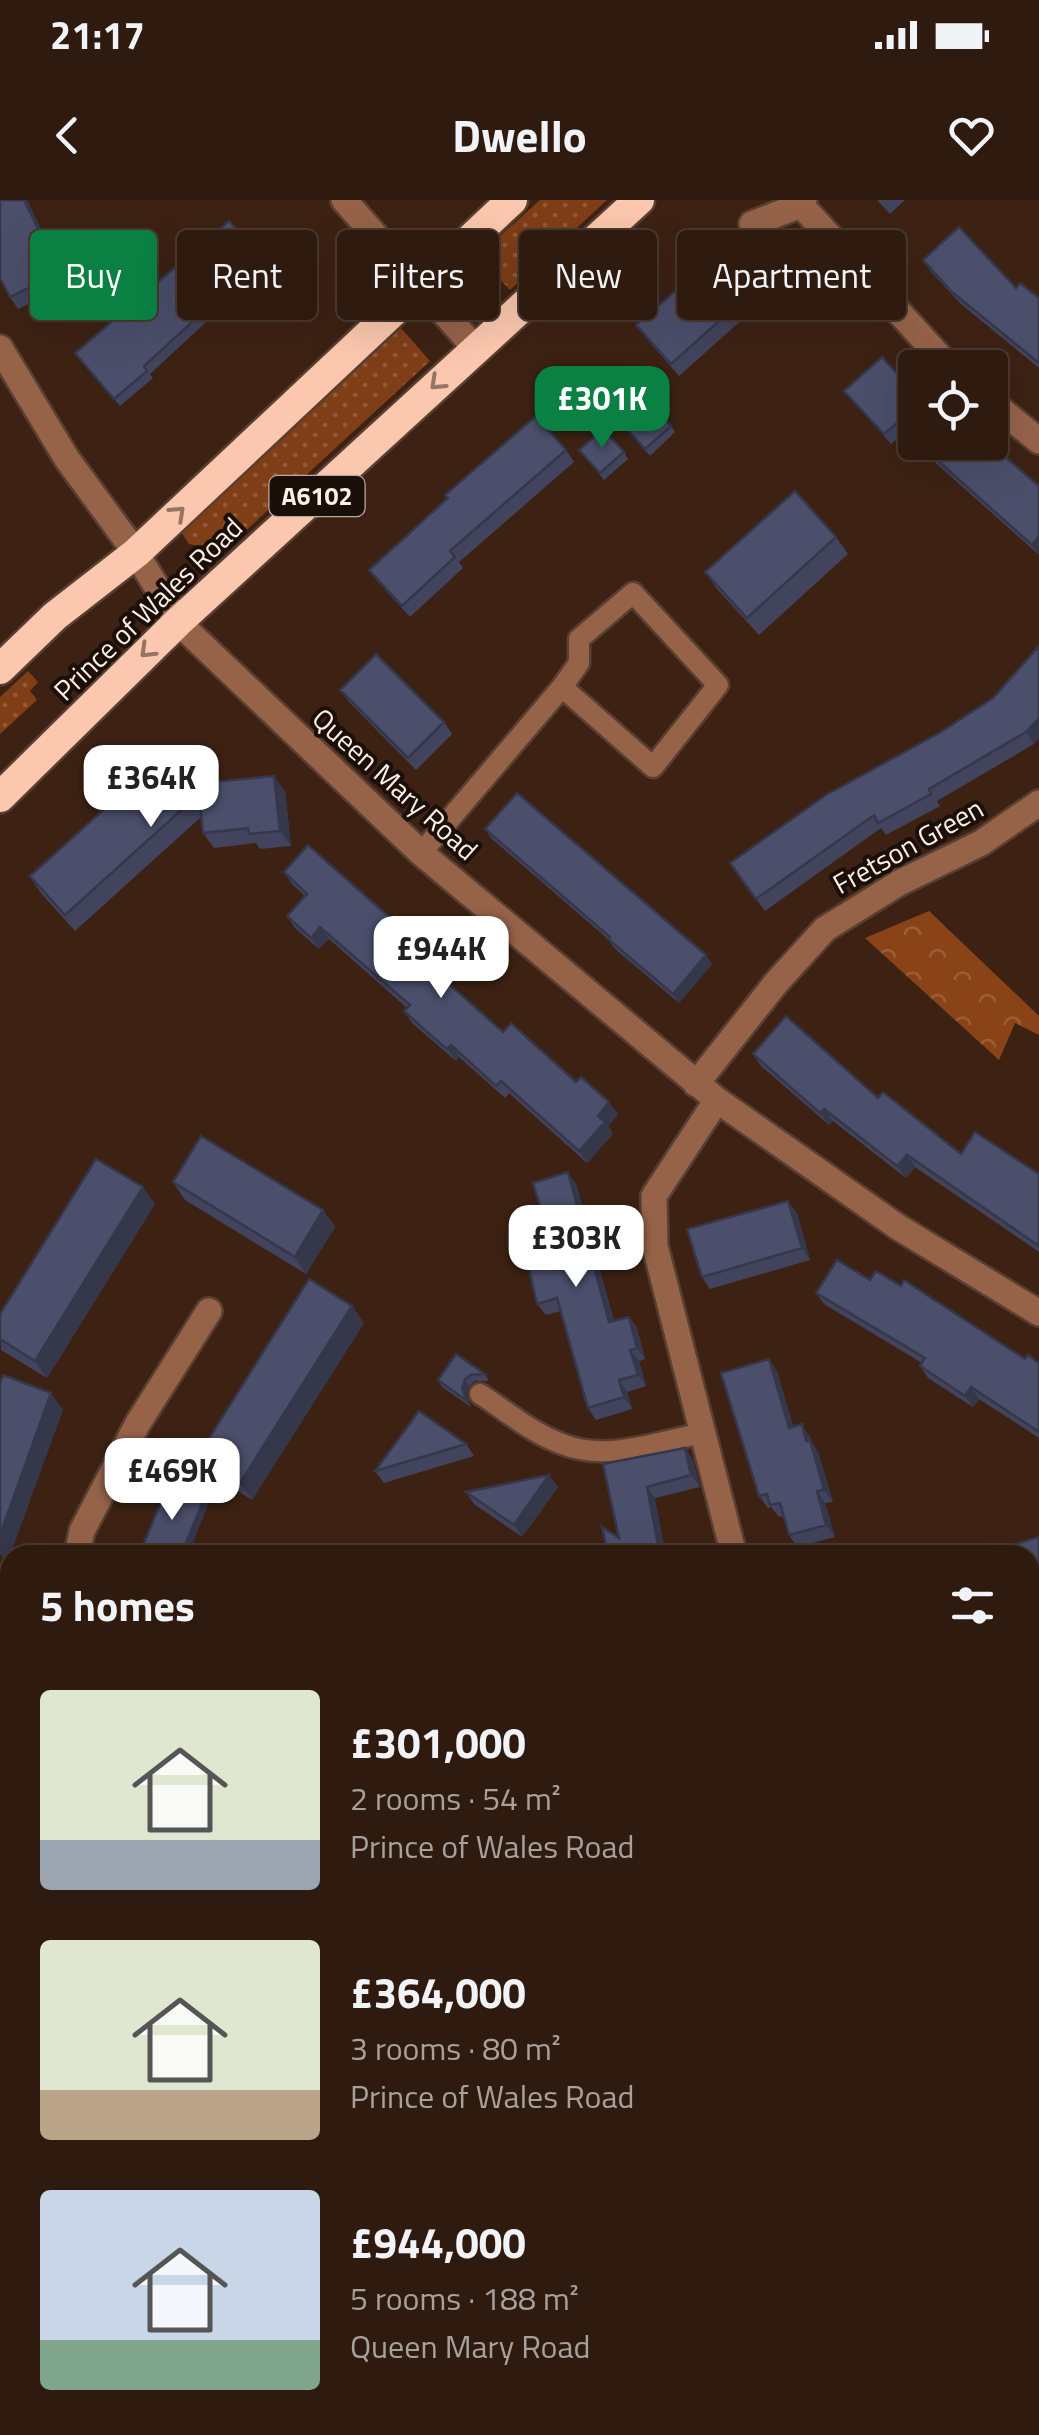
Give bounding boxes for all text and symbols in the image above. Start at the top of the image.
text: 21:17 [50,6,145,64]
text: Dwello [452,101,587,169]
icon: back [40,108,95,163]
icon: heart [944,108,999,163]
chip: Buy [30,230,157,320]
chip: Rent [177,230,317,320]
chip: Filters [337,230,499,320]
chip: New [519,230,657,320]
chip: Apartment [677,230,906,320]
map controls [898,350,1008,460]
button: locate [898,350,1008,460]
pin: £301K [532,366,672,451]
one-way arrow [430,371,449,389]
text: £301K [557,374,647,422]
road number: A6102 [270,476,364,516]
one-way arrow [167,506,185,524]
street label: Prince of Wales Road [43,507,252,711]
one-way arrow [141,640,159,658]
street label: Queen Mary Road [303,697,488,870]
pin: £364K [81,745,221,830]
text: £364K [106,753,196,801]
street label: Fretson Green [825,786,991,905]
pin: £944K [371,916,511,1001]
text: £944K [396,924,486,972]
pin: £303K [506,1205,646,1290]
text: £303K [531,1213,621,1261]
pin: £469K [102,1438,242,1523]
text: £469K [127,1446,217,1494]
text: 5 homes [40,1573,195,1637]
icon: filters [945,1578,1000,1633]
text: £301,000 [350,1710,526,1774]
icon: home [120,1730,240,1850]
text: 2 rooms · 54 m² [350,1774,561,1822]
text: Prince of Wales Road [350,1822,634,1870]
text: £364,000 [350,1960,526,2024]
icon: home [120,1980,240,2100]
text: 3 rooms · 80 m² [350,2024,561,2072]
text: Prince of Wales Road [350,2072,634,2120]
text: £944,000 [350,2210,526,2274]
icon: home [120,2230,240,2350]
text: 5 rooms · 188 m² [350,2274,579,2322]
text: Queen Mary Road [350,2322,590,2370]

